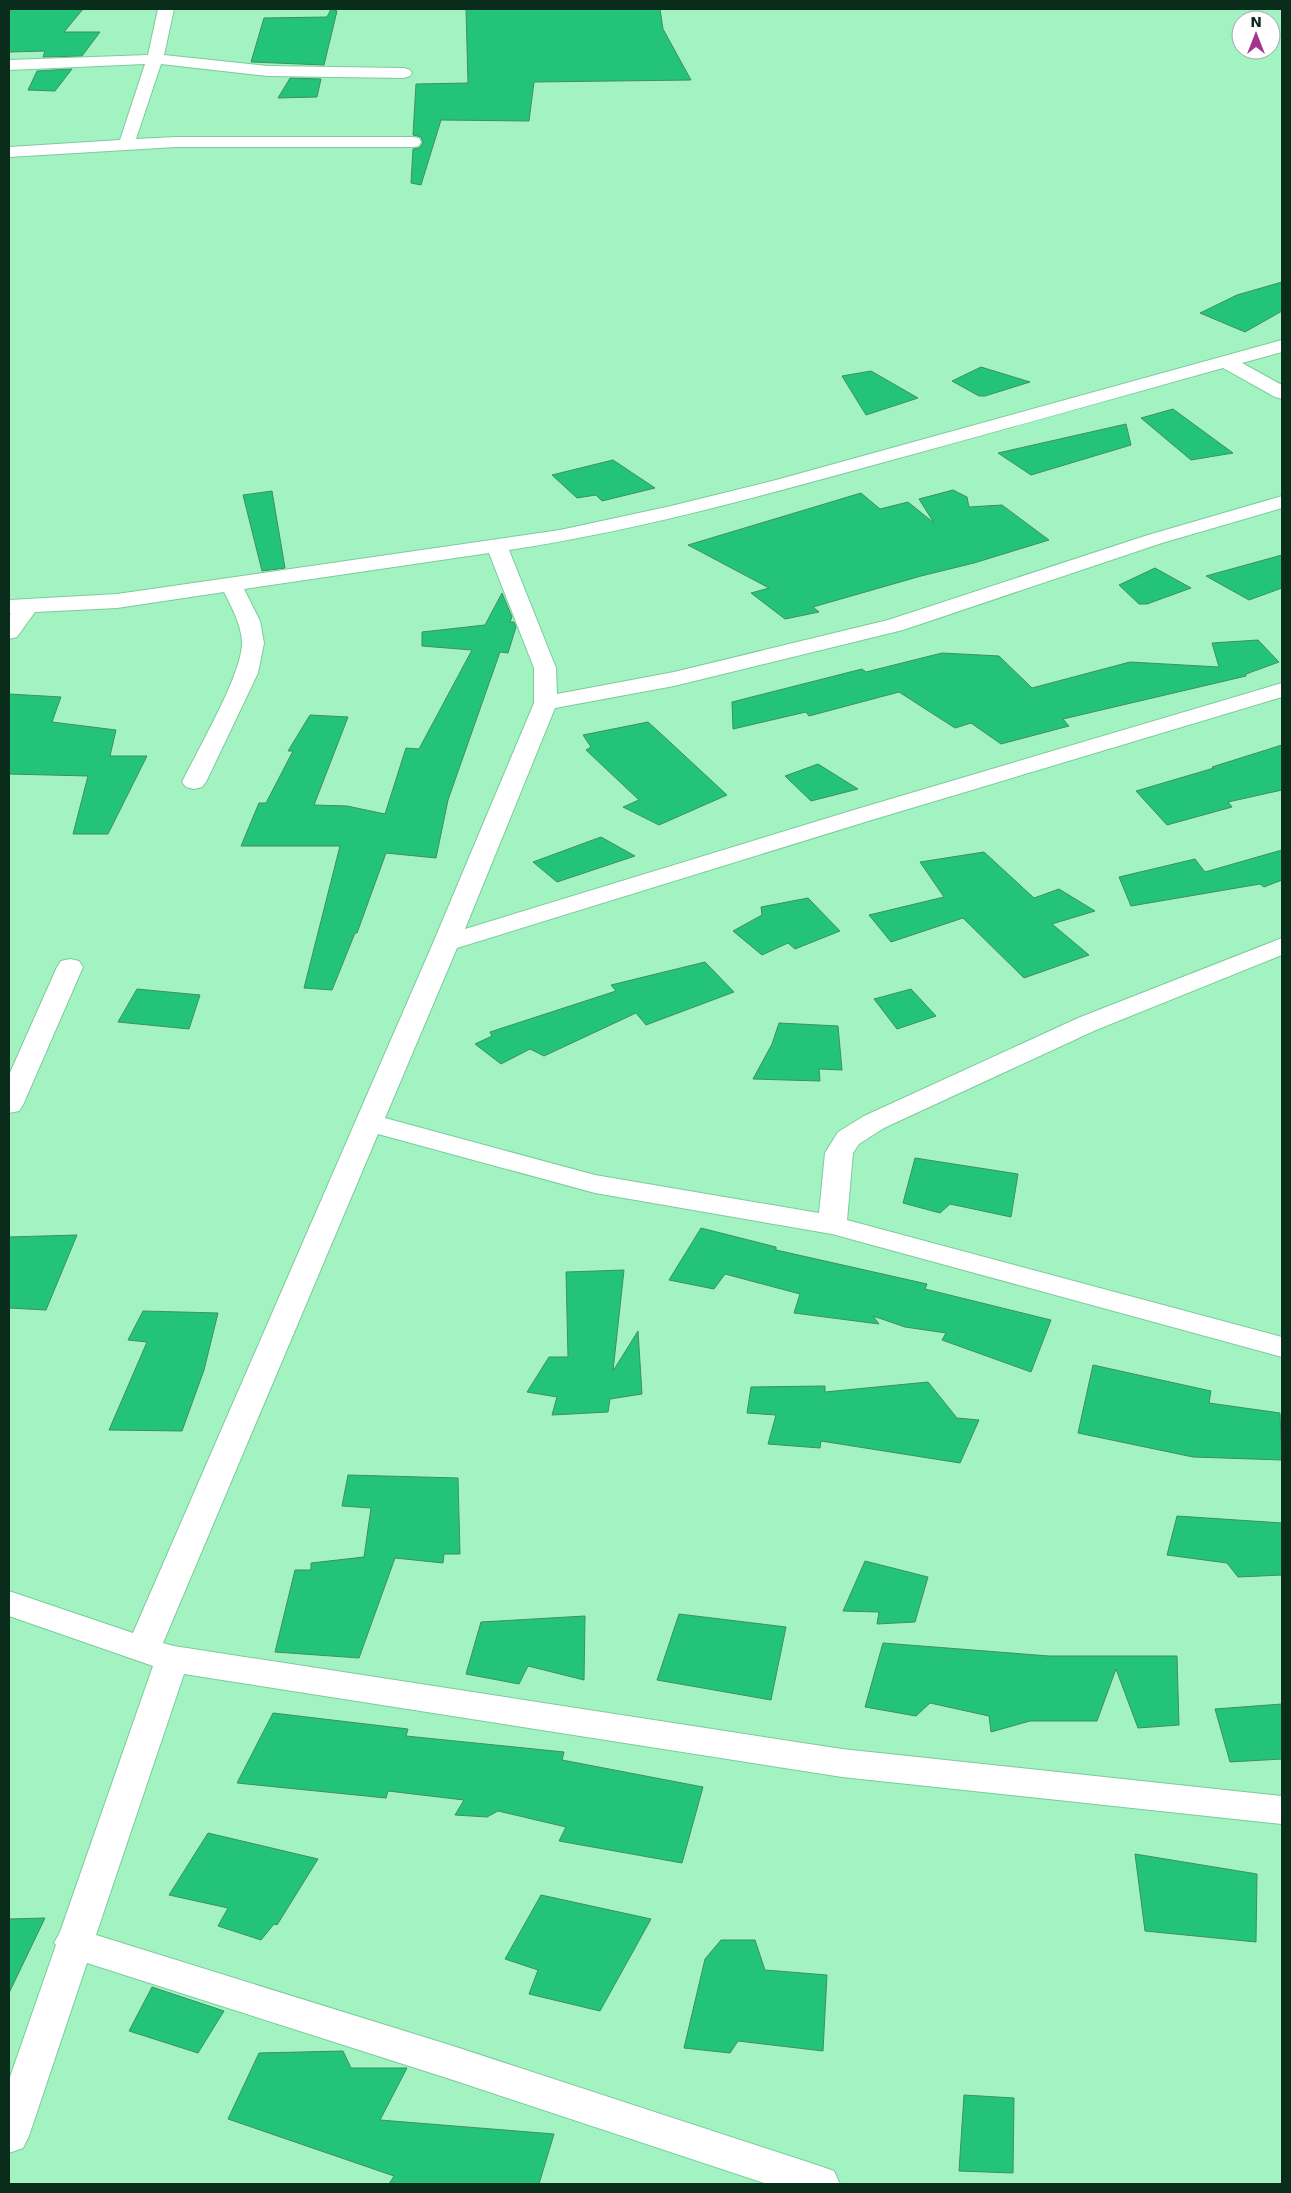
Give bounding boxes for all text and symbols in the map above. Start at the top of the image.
north arrow [1231,10,1281,60]
text: N [1250,14,1262,30]

